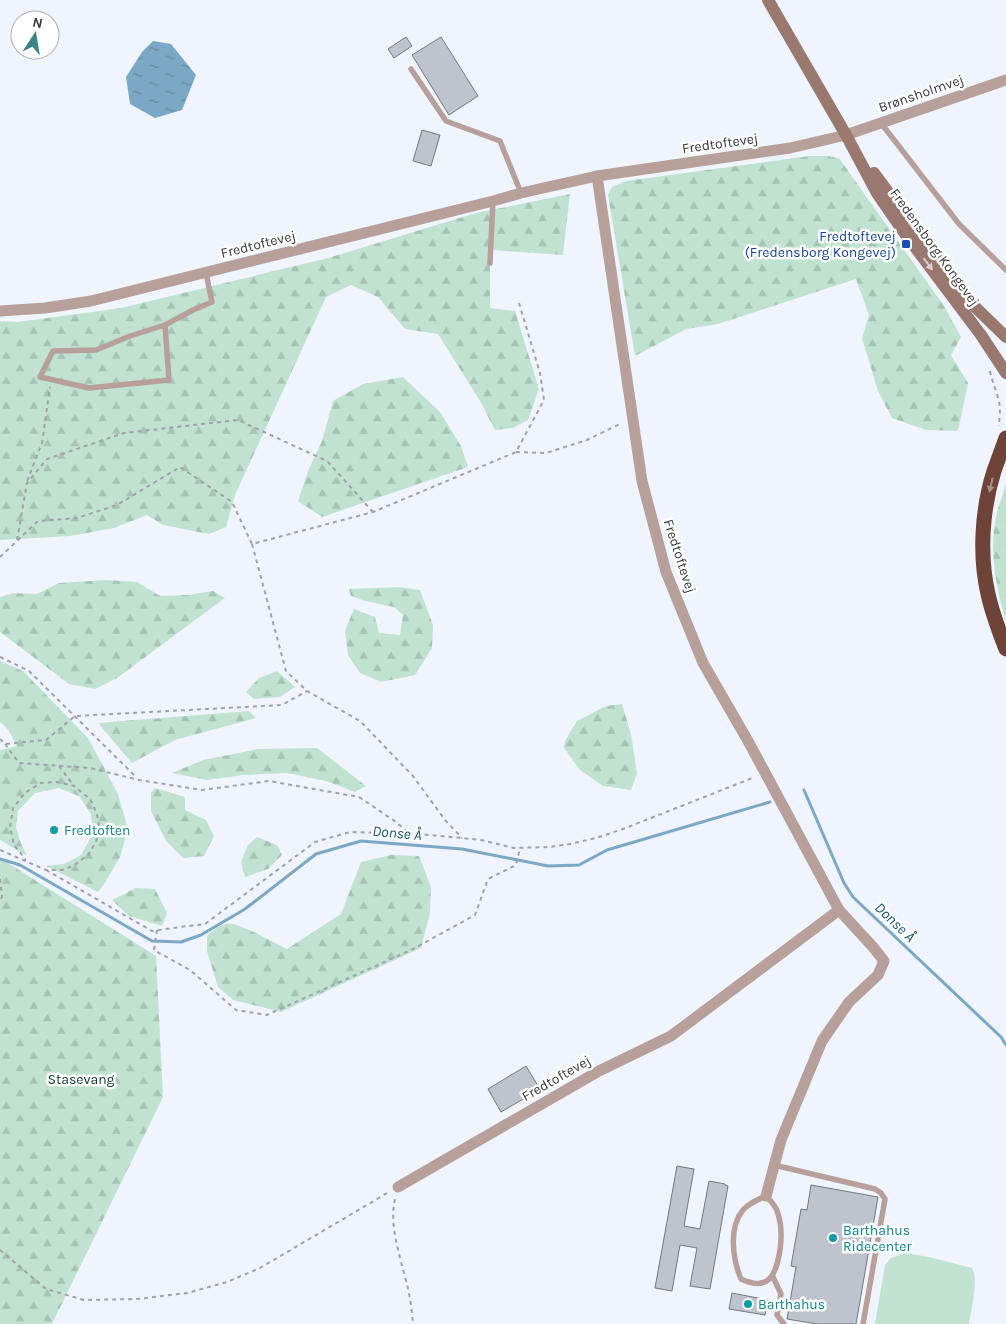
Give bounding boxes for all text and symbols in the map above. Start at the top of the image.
north arrow [10,10,60,60]
text: N [31,13,44,32]
street label: Brønsholmvej [876,71,966,116]
street label: Fredtoftevej [681,130,759,157]
street label: Fredensborg Kongevej [886,185,983,309]
street label: Fredtoftevej [219,227,297,262]
place label: Fredtoftevej (Fredensborg Kongevej) [745,228,896,261]
marker: Fredtoftevej (Fredensborg Kongevej) [900,238,912,250]
one-way arrow [923,257,933,271]
one-way arrow [987,477,995,492]
street label: Fredtoftevej [660,517,699,595]
place label: Fredtoften [64,822,131,839]
water label: Donse Å [372,822,423,844]
marker: Fredtoften [48,824,60,836]
water label: Donse Å [871,898,919,946]
street label: Fredtoftevej [519,1052,594,1105]
park label: Stasevang [47,1071,115,1088]
place label: Barthahus Ridecenter [843,1222,913,1255]
marker: Barthahus Ridecenter [827,1232,839,1244]
place label: Barthahus [758,1296,825,1313]
marker: Barthahus [742,1298,754,1310]

